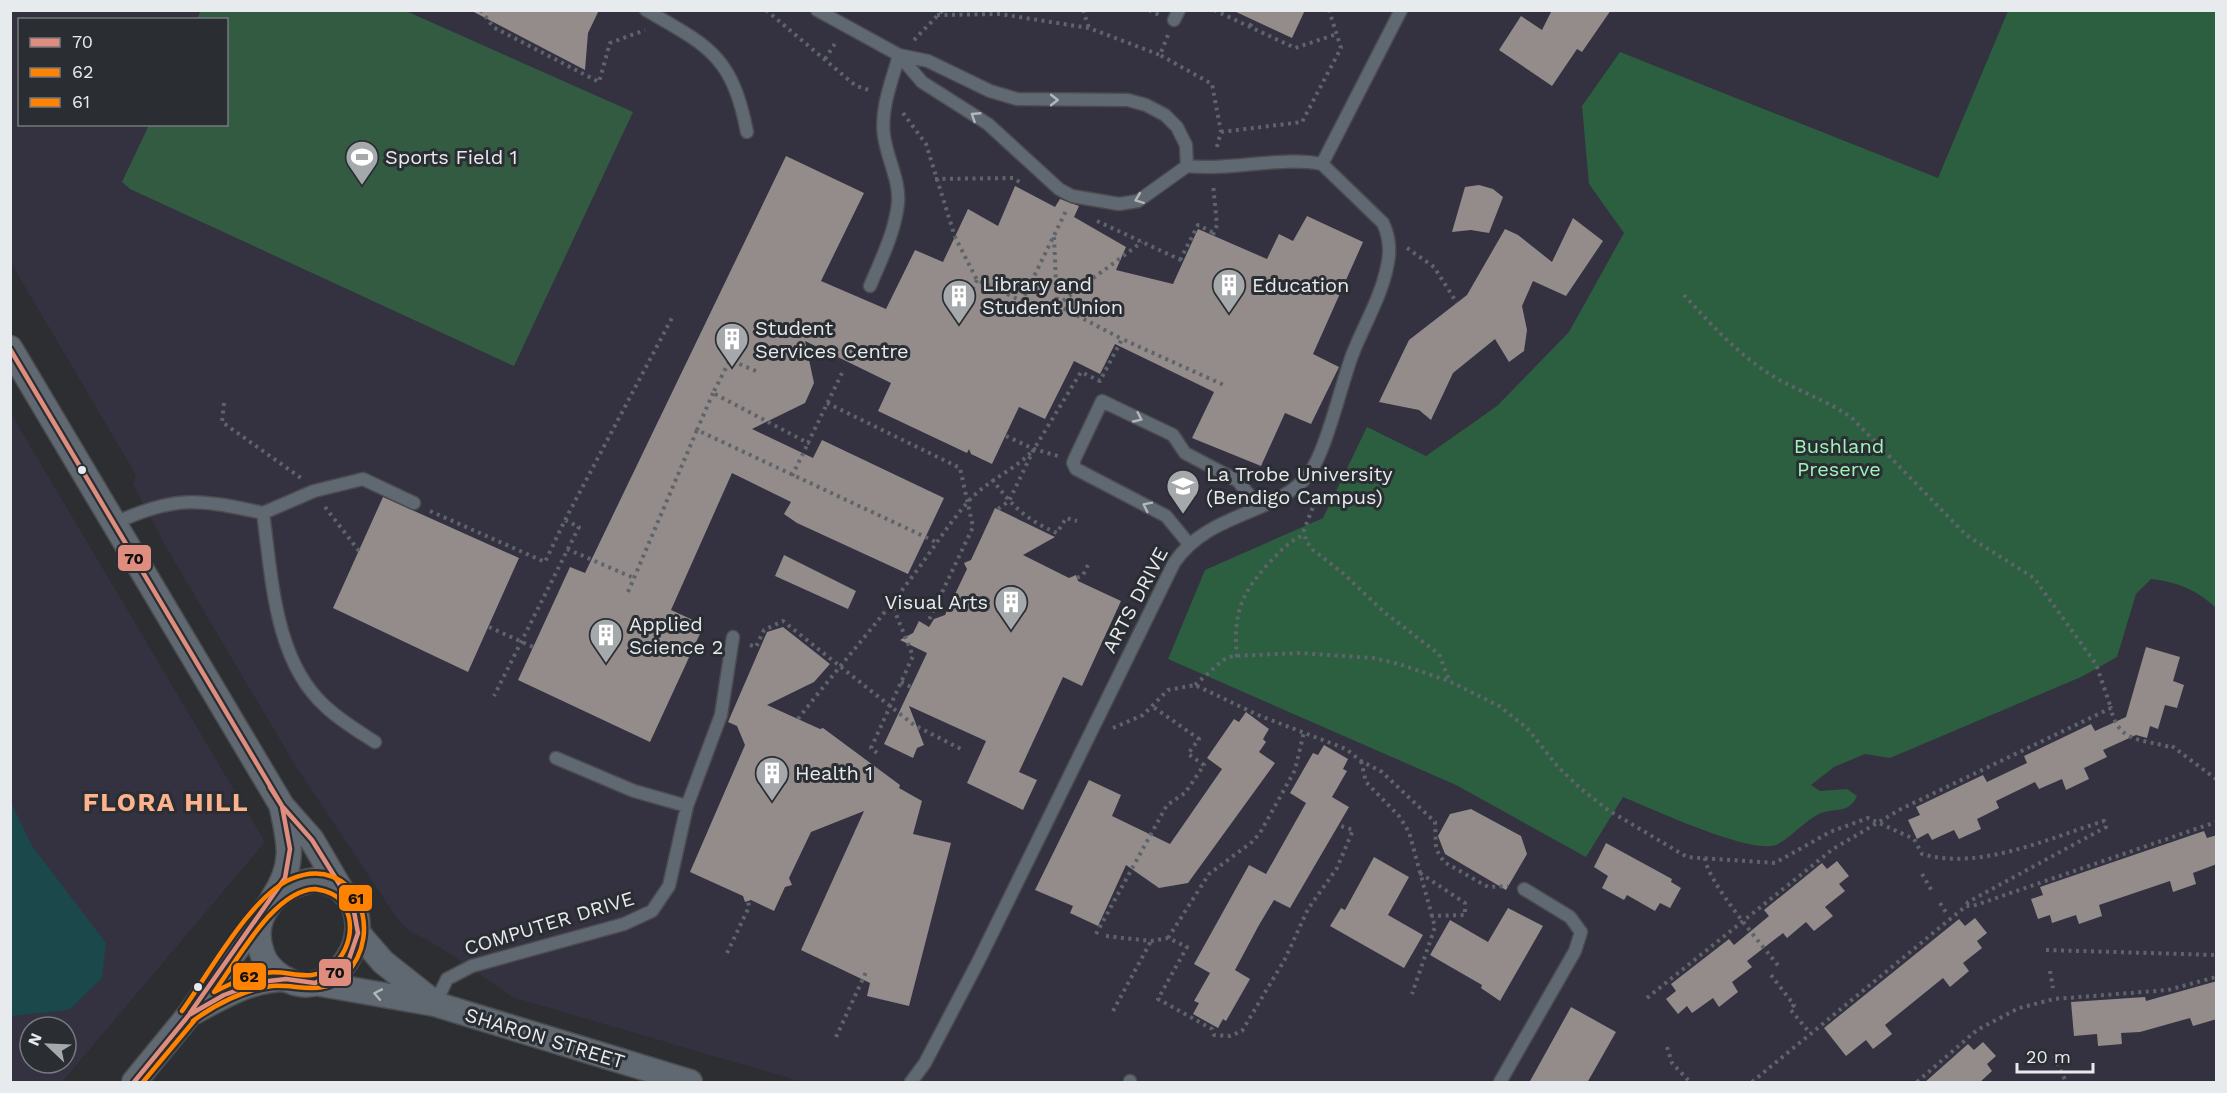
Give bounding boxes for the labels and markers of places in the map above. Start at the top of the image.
sports icon: Sports Field 1 [344,139,380,186]
place label: Sports Field 1 [385,145,518,169]
building icon: Education [1211,267,1247,314]
place label: Library and Student Union [982,272,1123,319]
place label: Education [1252,273,1349,297]
building icon: Library and Student Union [941,278,977,325]
place label: Student Services Centre [755,316,909,363]
building icon: Student Services Centre [714,321,750,368]
place label: La Trobe University (Bendigo Campus) [1206,462,1393,509]
unlabelled marker [76,464,88,476]
school or university icon: La Trobe University (Bendigo Campus) [1165,468,1201,515]
building icon: Visual Arts [993,584,1029,631]
place label: Visual Arts [884,590,988,614]
place label: Applied Science 2 [629,612,723,659]
building icon: Applied Science 2 [588,617,624,664]
building icon: Health 1 [754,755,790,802]
place label: Health 1 [795,761,873,785]
unlabelled marker [192,981,204,993]

